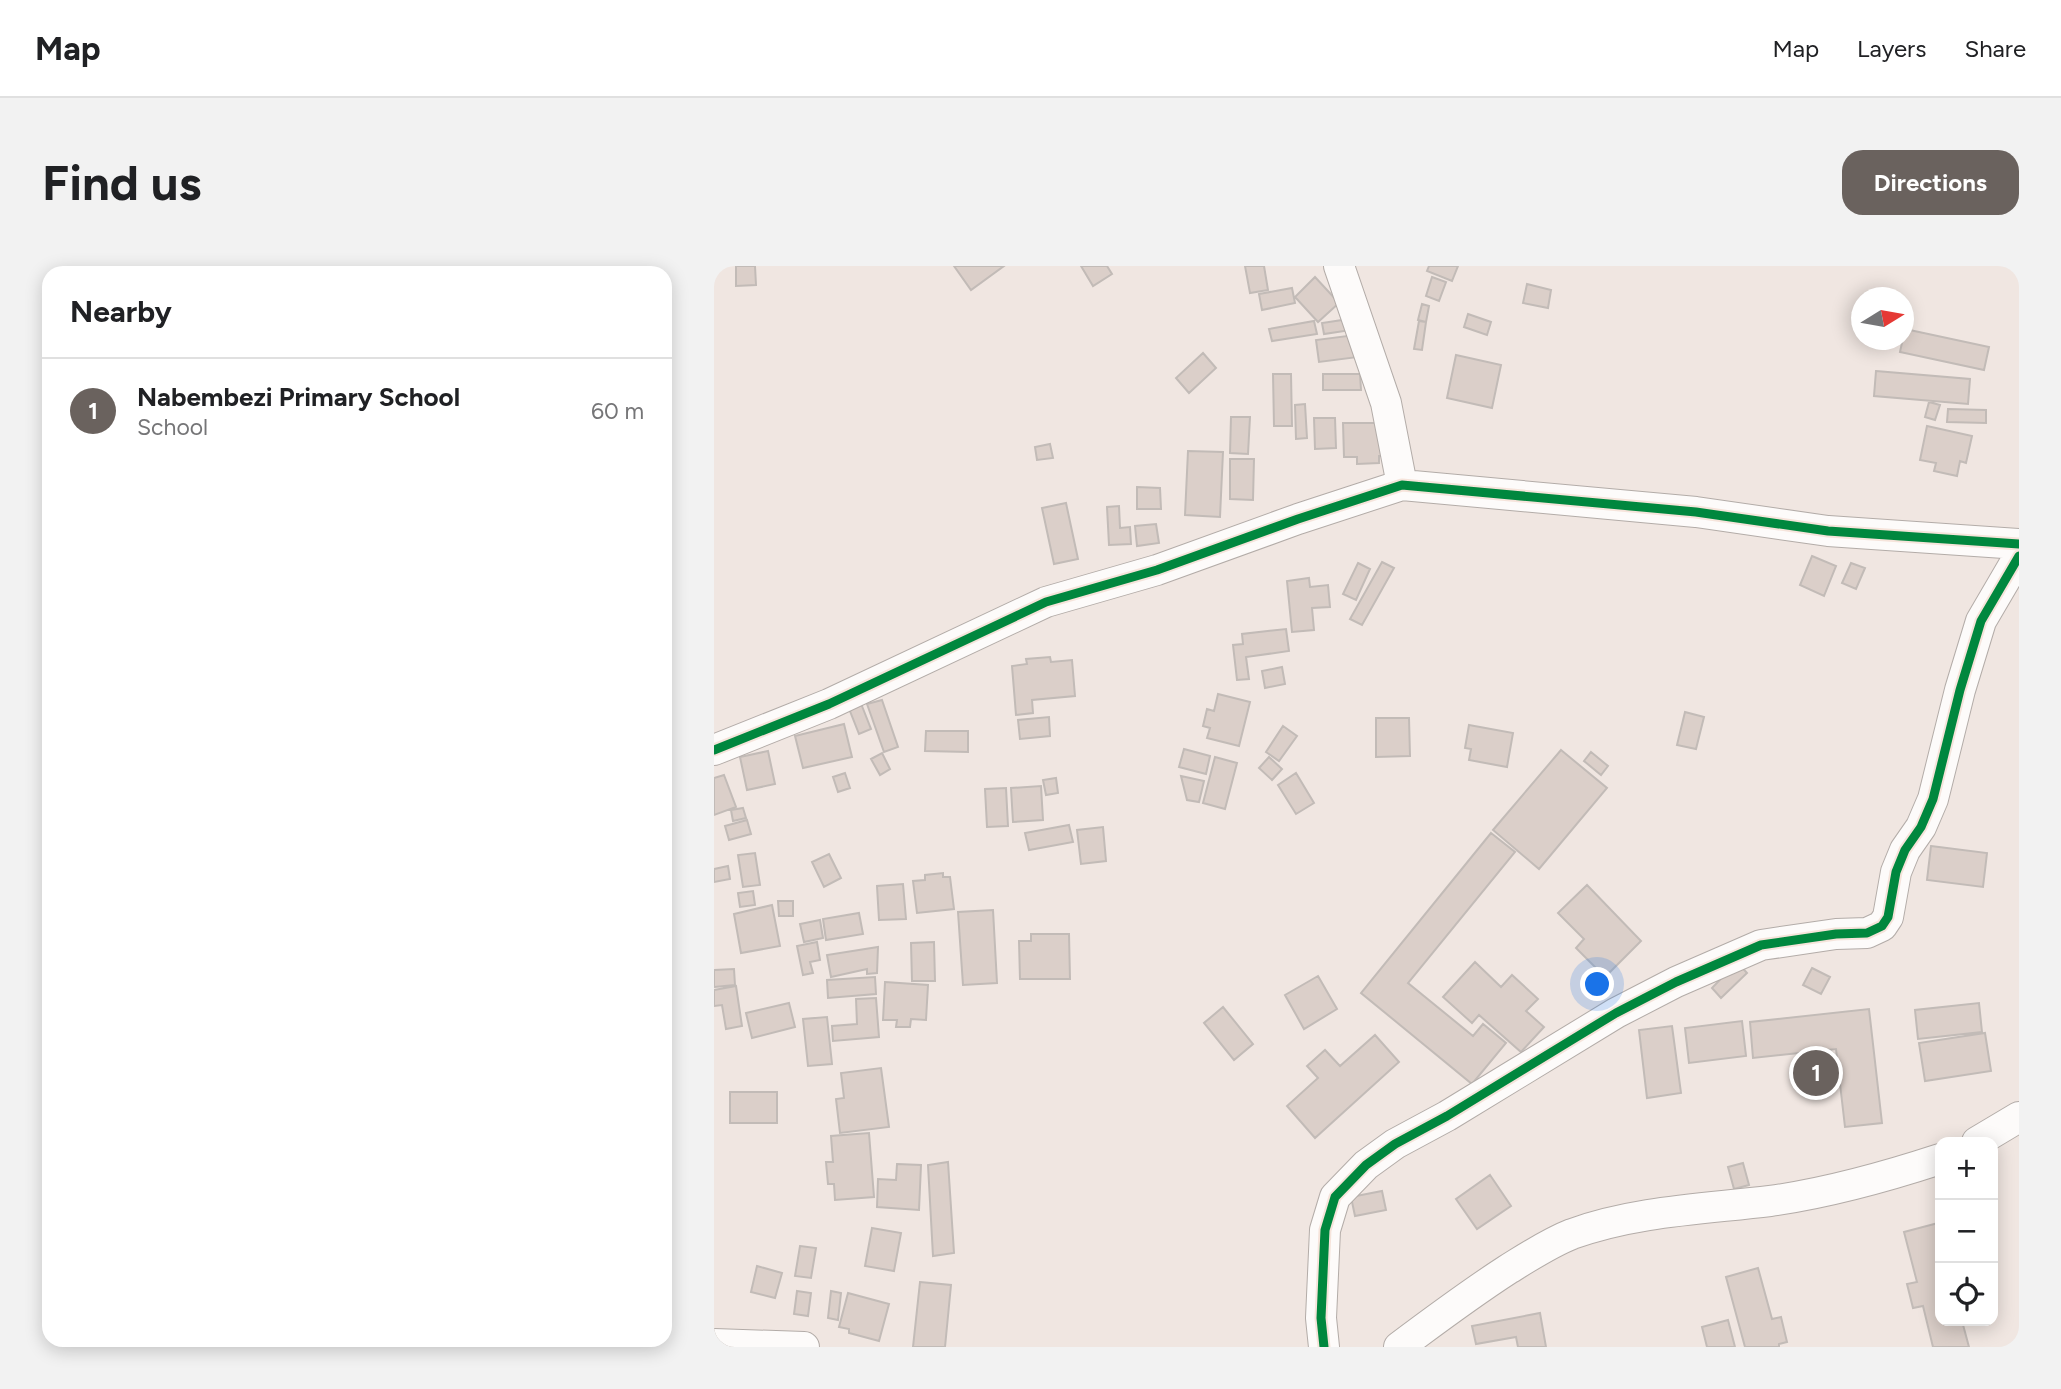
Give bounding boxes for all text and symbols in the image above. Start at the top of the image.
text: Map [35,29,101,68]
text: Map [1772,34,1819,63]
text: Layers [1857,34,1926,63]
text: Share [1964,34,2026,63]
button: Directions [1842,150,2019,215]
text: Find us [42,153,201,212]
north arrow [1851,287,1914,350]
text: Nearby [70,293,172,330]
text: Nabembezi Primary School [137,381,460,413]
text: 1 [88,397,98,425]
text: 60 m [591,397,644,425]
text: School [137,413,208,441]
your location [1580,967,1614,1001]
pin: 1 [1793,1047,1839,1099]
map controls [1935,1137,1998,1326]
button: + [1935,1137,1998,1200]
button: − [1935,1200,1998,1263]
button: locate [1935,1263,1998,1326]

